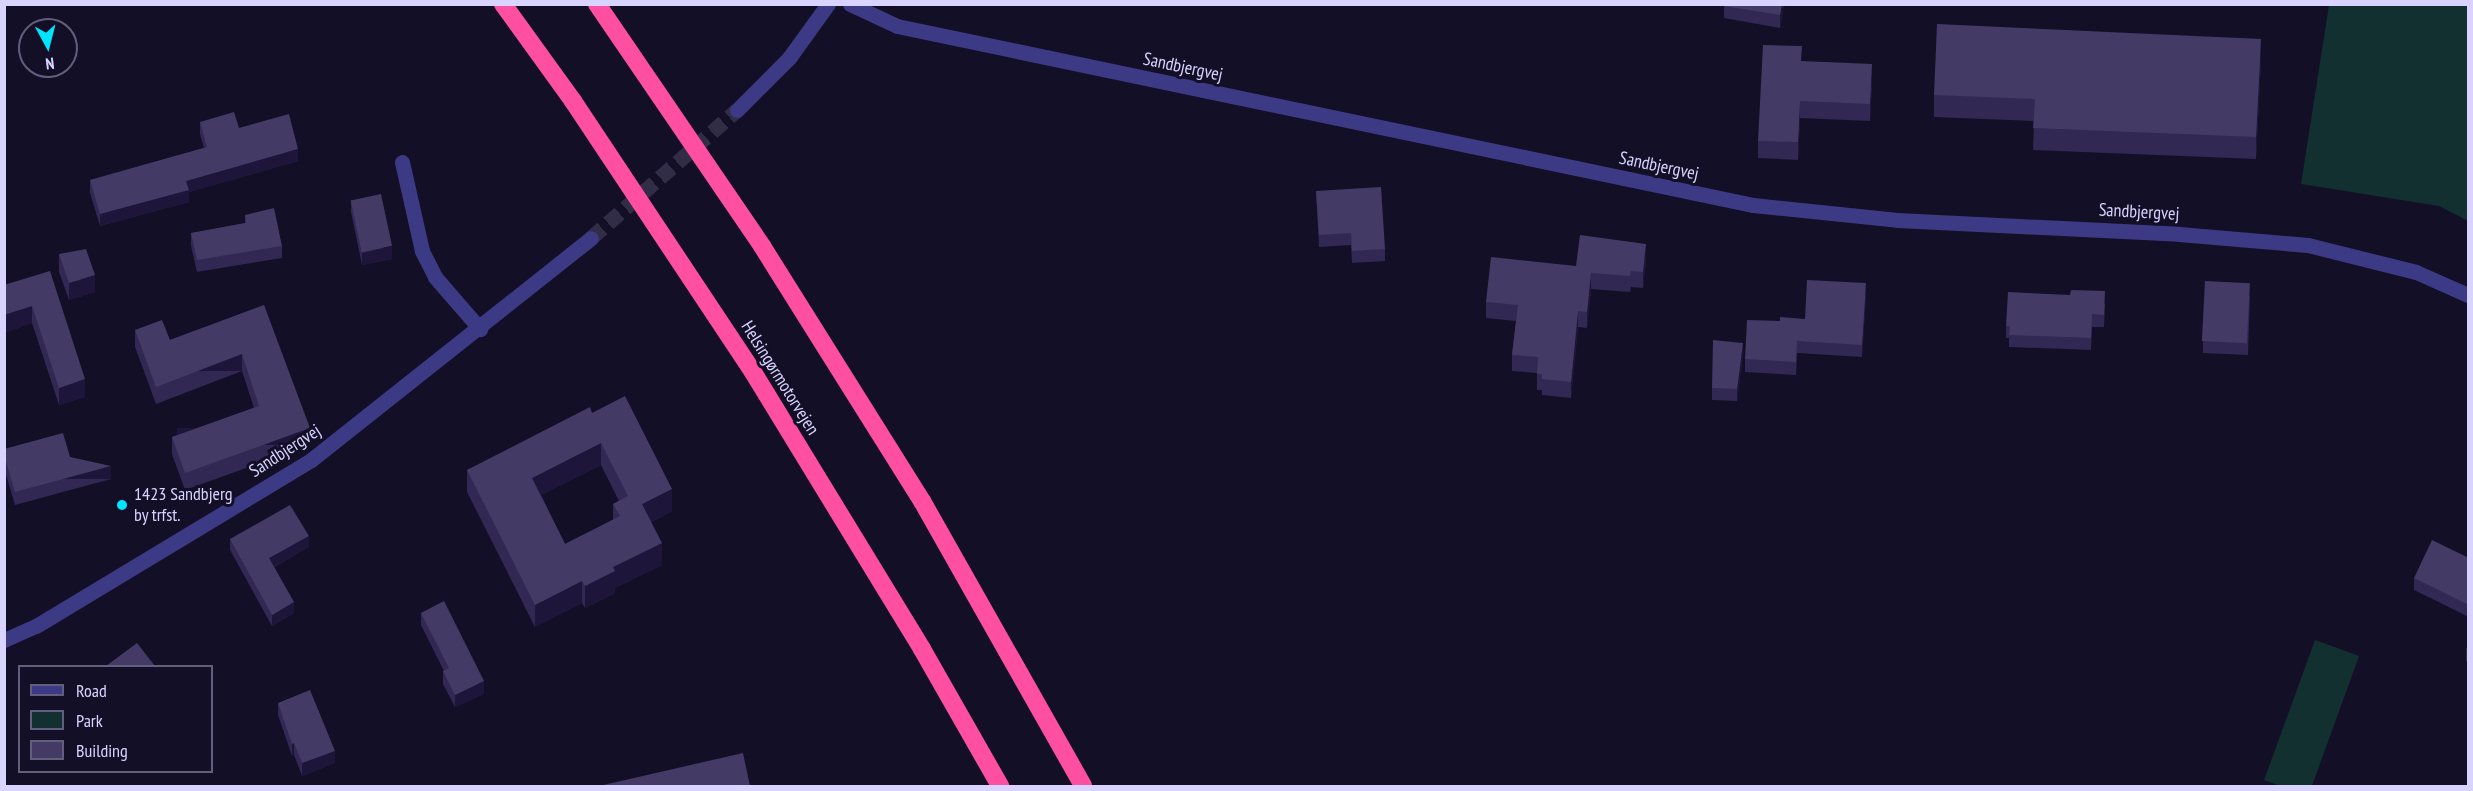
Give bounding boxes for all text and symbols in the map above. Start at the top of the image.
north arrow [18,18,78,78]
street label: Sandbjergvej [1141,48,1225,86]
text: N [44,53,55,74]
street label: Sandbjergvej [1617,147,1701,185]
street label: Sandbjergvej [2098,199,2180,225]
street label: Helsingørmotorvejen [736,317,824,439]
street label: Sandbjergvej [245,420,325,482]
place label: 1423 Sandbjerg by trfst. [134,484,233,526]
marker: 1423 Sandbjerg by trfst. [115,498,129,512]
legend [18,665,213,773]
text: Road [76,679,107,702]
text: Park [76,709,103,732]
text: Building [76,739,128,762]

